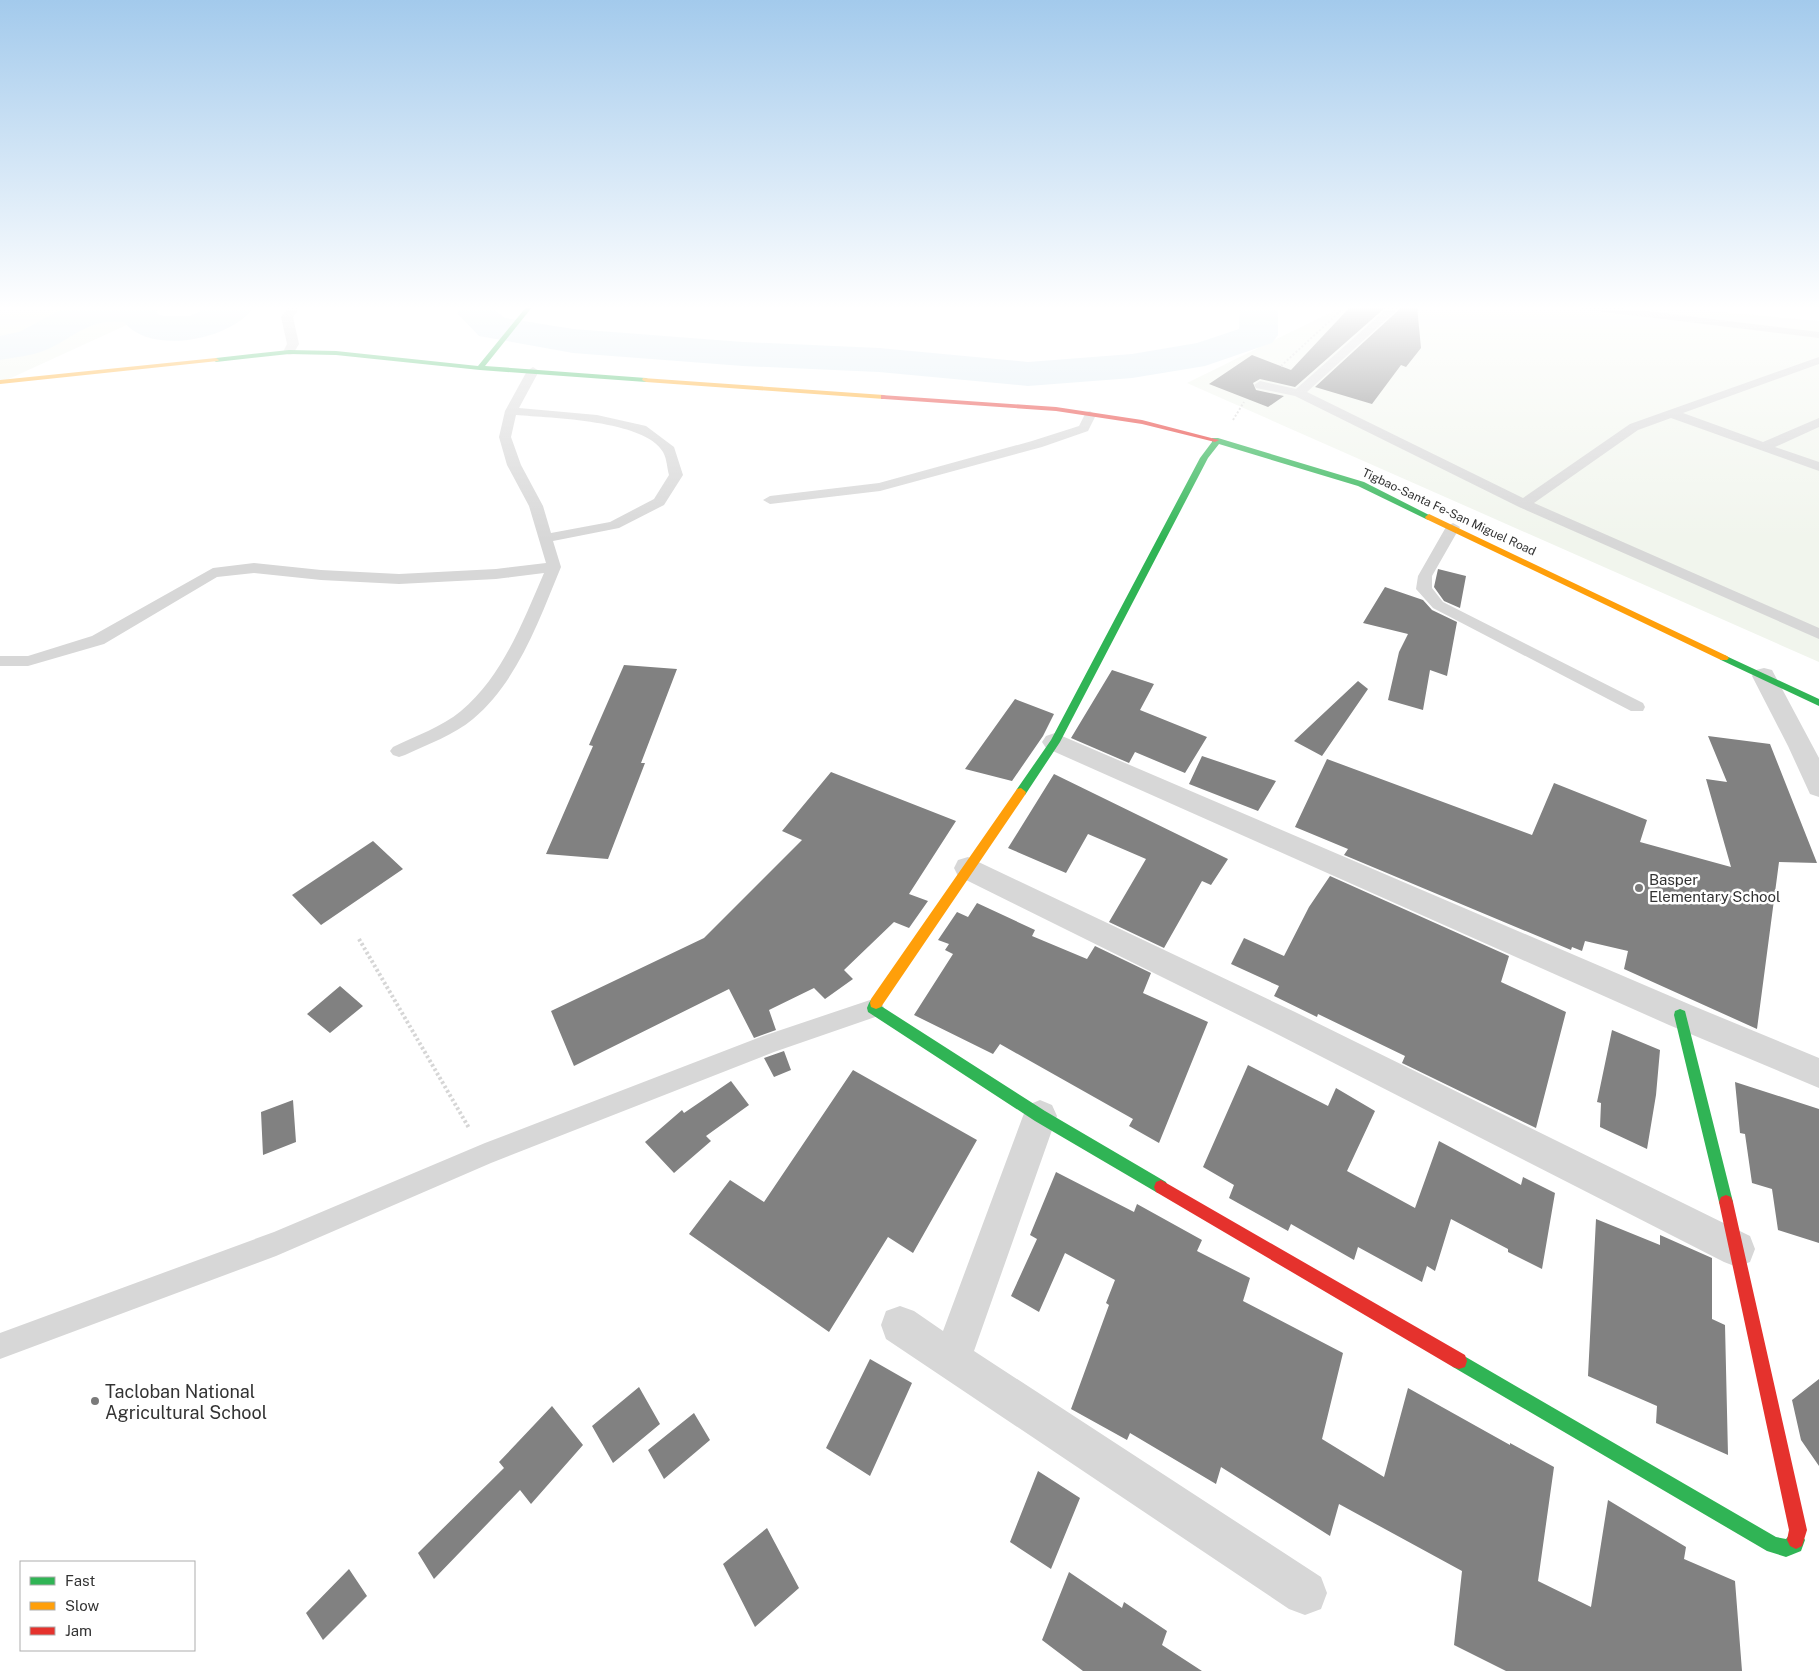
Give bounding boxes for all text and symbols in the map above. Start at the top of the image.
street label: Tigbao-Santa Fe-San Miguel Road [1360,465,1538,559]
place label: Basper Elementary School [1649,871,1781,905]
marker: Basper Elementary School [1633,882,1645,894]
place label: Tacloban National Agricultural School [105,1381,267,1423]
marker: Tacloban National Agricultural School [89,1395,101,1407]
legend [20,1561,195,1651]
text: Fast [65,1572,95,1589]
text: Slow [65,1597,100,1614]
text: Jam [65,1622,92,1639]

